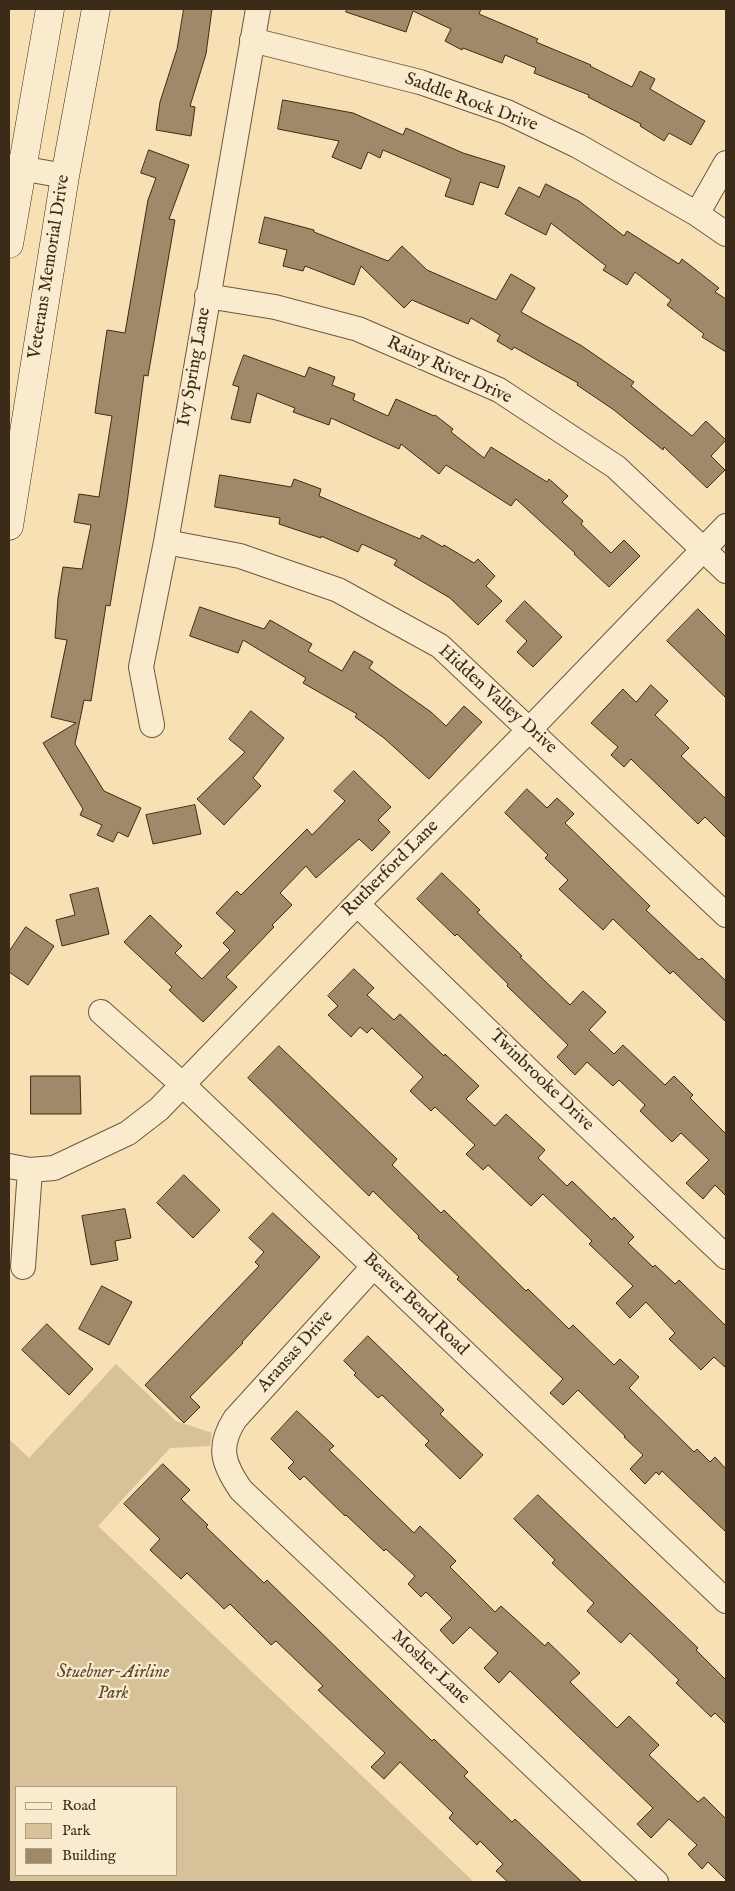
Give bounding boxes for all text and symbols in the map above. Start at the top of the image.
street label: Saddle Rock Drive [402,69,540,137]
street label: Veterans Memorial Drive [25,173,75,361]
street label: Ivy Spring Lane [174,306,216,428]
street label: Rainy River Drive [383,333,515,409]
street label: Hidden Valley Drive [433,641,561,759]
street label: Rutherford Lane [338,816,444,922]
street label: Twinbrooke Drive [484,1026,598,1136]
street label: Beaver Bend Road [358,1249,472,1361]
street label: Aransas Drive [254,1307,338,1397]
street label: Mosher Lane [386,1626,474,1710]
park label: Stuebner-Airline Park [57,1662,169,1705]
legend [15,1786,178,1876]
text: Road [62,1796,96,1815]
text: Park [62,1821,91,1840]
text: Building [62,1846,116,1865]

